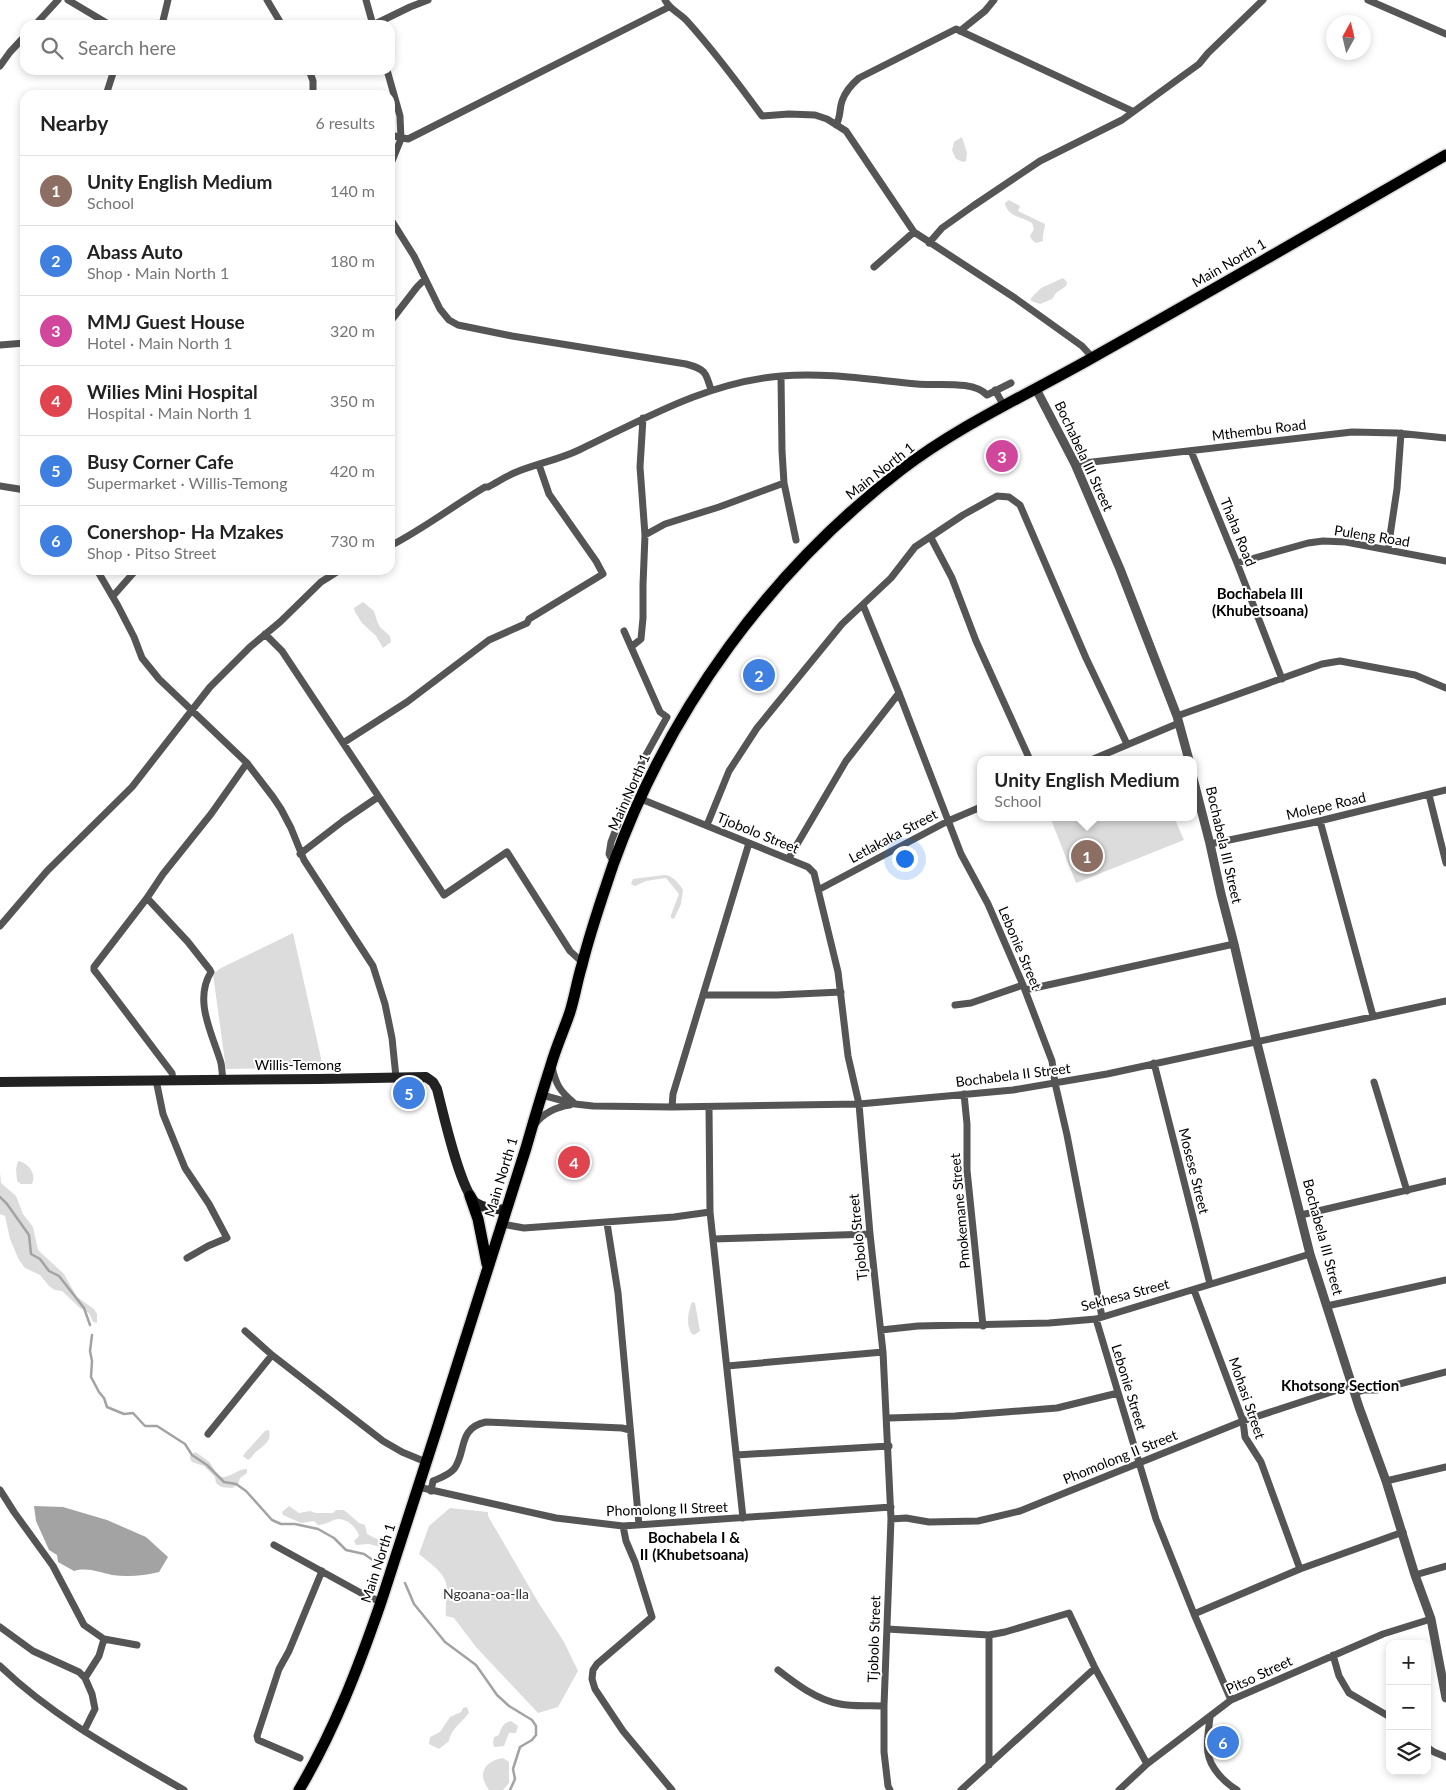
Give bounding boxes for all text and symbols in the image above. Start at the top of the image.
north arrow [1326,15,1371,60]
search box [20,20,395,75]
icon: search [38,34,66,62]
text: Search here [78,36,176,59]
text: Nearby [40,110,108,135]
text: 6 results [315,113,375,132]
text: Unity English Medium [87,170,272,193]
text: 1 [51,181,61,200]
text: 140 m [330,181,375,200]
text: School [87,193,134,212]
street label: Main North 1 [1189,235,1269,291]
text: Abass Auto [87,240,183,263]
text: 2 [51,251,61,270]
text: 180 m [330,251,375,270]
text: Shop · Main North 1 [87,263,229,282]
text: MMJ Guest House [87,310,245,333]
text: 3 [51,321,61,340]
text: 320 m [330,321,375,340]
text: Hotel · Main North 1 [87,333,233,352]
text: Wilies Mini Hospital [87,380,258,403]
text: 4 [51,391,61,410]
text: 350 m [330,391,375,410]
street label: Bochabela III Street [1051,398,1117,514]
text: Hospital · Main North 1 [87,403,252,422]
street label: Mthembu Road [1211,415,1307,444]
pin: 3 [986,437,1018,475]
street label: Main North 1 [842,438,917,503]
text: Busy Corner Cafe [87,450,234,473]
text: 5 [51,461,61,480]
text: 420 m [330,461,375,480]
text: Supermarket · Willis-Temong [87,473,288,492]
street label: Thaha Road [1217,495,1260,569]
text: Conershop- Ha Mzakes [87,520,284,543]
street label: Puleng Road [1333,521,1411,550]
text: 6 [51,531,61,550]
text: 730 m [330,531,375,550]
text: Shop · Pitso Street [87,543,216,562]
district label: Bochabela III (Khubetsoana) [1212,584,1308,619]
pin: 2 [743,656,775,694]
street label: Main North 1 [604,751,653,833]
popup [977,756,1197,821]
text: Unity English Medium [994,768,1180,791]
street label: Bochabela III Street [1203,785,1246,905]
street label: Molepe Road [1284,788,1367,823]
text: School [994,791,1041,810]
street label: Letlakaka Street [846,805,940,866]
street label: Tjobolo Street [715,808,802,857]
pin: 1 [1071,837,1103,875]
your location [892,846,918,872]
street label: Lebonie Street [995,904,1046,992]
street label: Willis-Temong [255,1056,341,1073]
street label: Bochabela II Street [954,1059,1071,1090]
pin: 5 [393,1074,425,1112]
street label: Mosese Street [1176,1126,1213,1216]
street label: Main North 1 [480,1135,521,1219]
pin: 4 [558,1143,590,1181]
street label: Pmokemane Street [946,1153,973,1270]
street label: Bochabela III Street [1300,1177,1347,1297]
street label: Tjobolo Street [845,1193,871,1281]
street label: Sekhesa Street [1079,1275,1171,1314]
street label: Lebonie Street [1108,1342,1151,1432]
street label: Mohasi Street [1226,1355,1269,1441]
district label: Khotsong Section [1281,1376,1399,1394]
street label: Phomolong II Street [1060,1426,1179,1487]
street label: Phomolong II Street [606,1498,728,1519]
street label: Main North 1 [357,1521,398,1605]
district label: Bochabela I & II (Khubetsoana) [640,1528,748,1563]
park label: Ngoana-oa-lla [443,1585,529,1602]
street label: Tjobolo Street [863,1595,884,1683]
map controls [1386,1640,1431,1775]
button: + [1386,1640,1431,1685]
street label: Pitso Street [1223,1652,1295,1697]
button: − [1386,1685,1431,1730]
pin: 6 [1207,1723,1239,1761]
button: layers [1386,1730,1431,1775]

